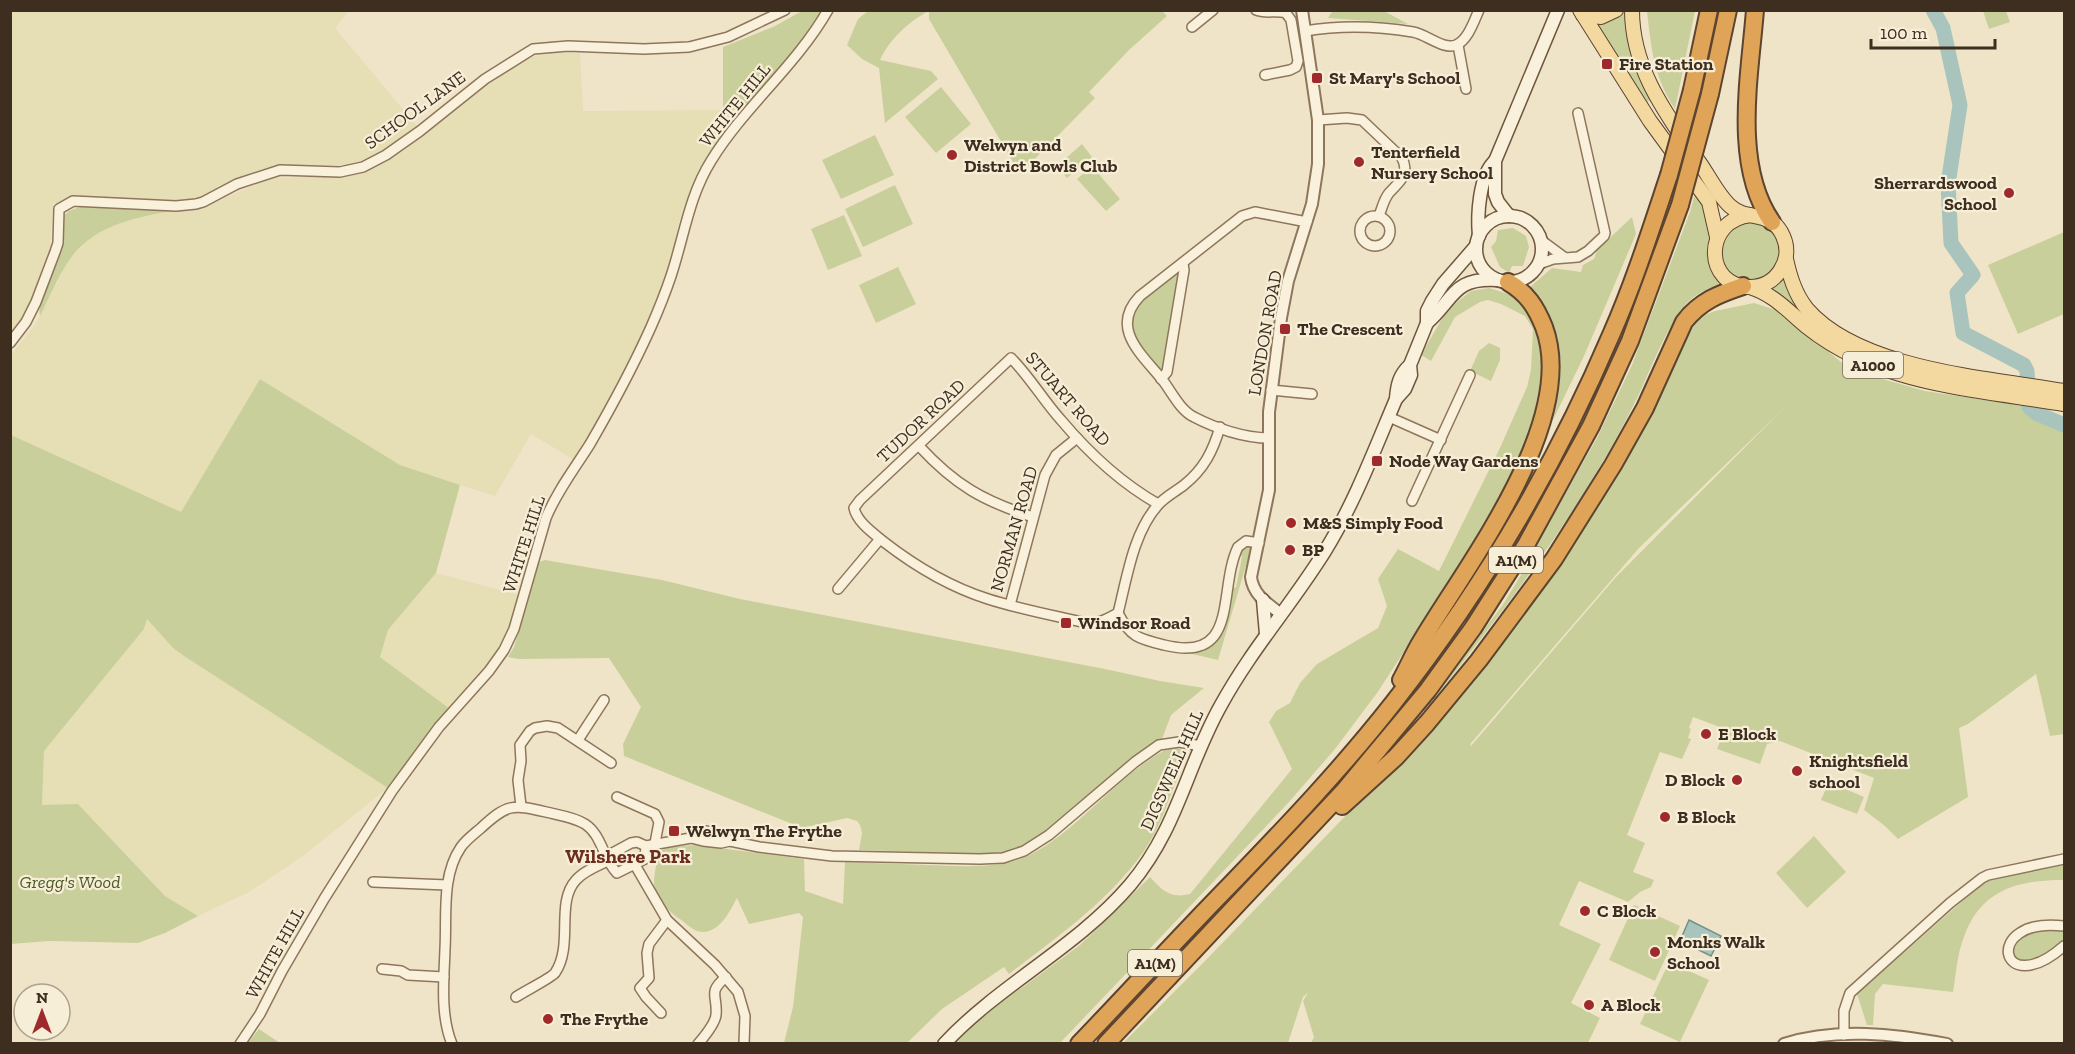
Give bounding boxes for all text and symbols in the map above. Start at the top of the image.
scale bar [1871,12,1996,50]
text: 100 m [1880,22,1928,44]
place label: Fire Station [1619,53,1714,75]
marker: Fire Station [1600,57,1614,71]
street label: WHITE HILL [695,59,775,151]
street label: SCHOOL LANE [360,66,470,154]
place label: St Mary's School [1329,67,1461,89]
marker: St Mary's School [1310,71,1324,85]
place label: Welwyn and District Bowls Club [964,134,1118,177]
place label: Tenterfield Nursery School [1371,141,1493,184]
marker: Welwyn and District Bowls Club [945,148,959,162]
marker: Tenterfield Nursery School [1352,155,1366,169]
place label: Sherrardswood School [1874,172,1998,215]
marker: Sherrardswood School [2002,186,2016,200]
street label: LONDON ROAD [1243,269,1287,397]
place label: The Crescent [1297,318,1404,340]
marker: The Crescent [1278,322,1292,336]
street label: STUART ROAD [1021,347,1115,451]
road number: A1000 [1843,352,1903,378]
street label: TUDOR ROAD [872,374,970,468]
place label: Node Way Gardens [1389,450,1539,472]
marker: Node Way Gardens [1370,454,1384,468]
street label: NORMAN ROAD [986,464,1042,594]
street label: WHITE HILL [498,492,550,595]
place label: M&S Simply Food [1303,512,1444,534]
marker: M&S Simply Food [1284,516,1298,530]
place label: BP [1302,539,1324,561]
marker: BP [1283,543,1297,557]
road number: A1(M) [1489,547,1543,573]
place label: Windsor Road [1078,612,1191,634]
marker: Windsor Road [1059,616,1073,630]
street label: DIGSWELL HILL [1136,706,1208,834]
place label: E Block [1718,723,1776,745]
marker: E Block [1699,727,1713,741]
place label: Knightsfield school [1809,750,1909,793]
marker: Knightsfield school [1790,764,1804,778]
place label: D Block [1665,769,1725,791]
marker: D Block [1730,773,1744,787]
place label: B Block [1677,806,1736,828]
marker: B Block [1658,810,1672,824]
place label: Welwyn The Frythe [686,820,842,842]
marker: Welwyn The Frythe [667,824,681,838]
district label: Wilshere Park [565,844,691,868]
park label: Gregg's Wood [20,871,120,893]
place label: C Block [1597,900,1656,922]
street label: WHITE HILL [241,903,309,1003]
marker: C Block [1578,904,1592,918]
place label: Monks Walk School [1667,931,1765,974]
marker: Monks Walk School [1648,945,1662,959]
road number: A1(M) [1128,950,1182,976]
north arrow [12,982,72,1042]
text: N [36,988,48,1007]
place label: A Block [1601,994,1660,1016]
marker: A Block [1582,998,1596,1012]
place label: The Frythe [560,1008,649,1030]
marker: The Frythe [541,1012,555,1026]

